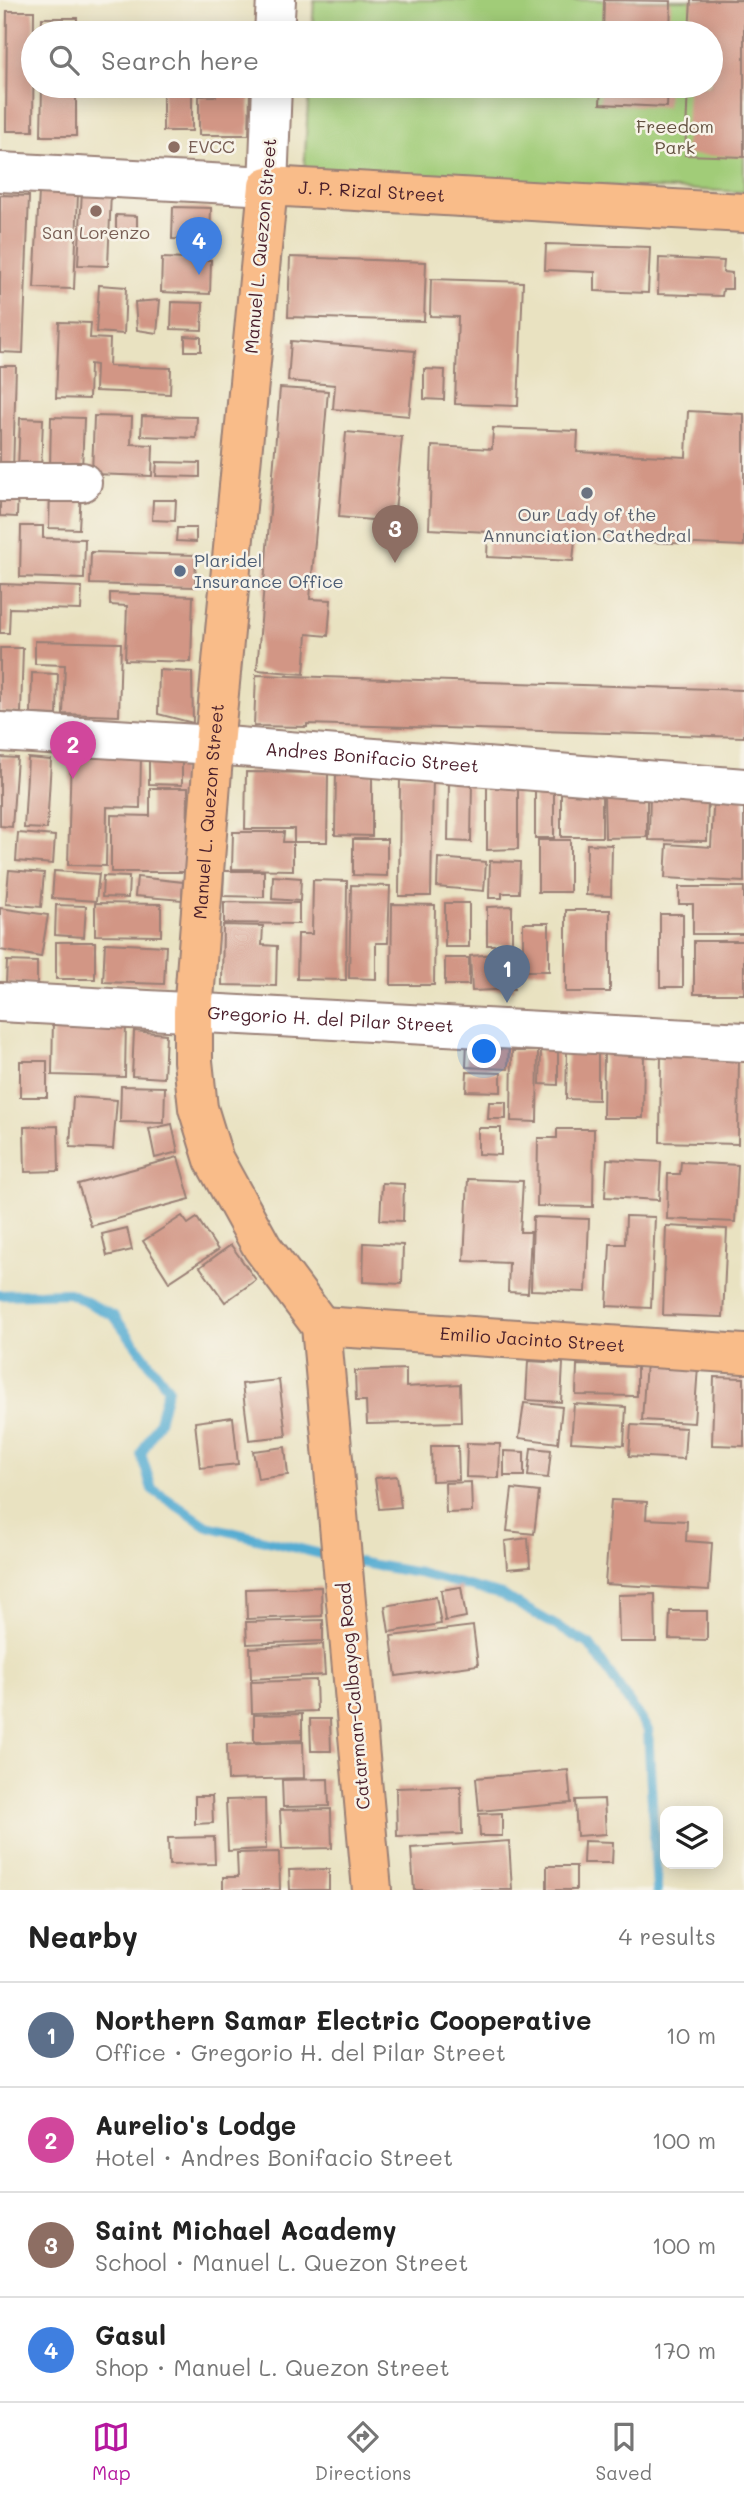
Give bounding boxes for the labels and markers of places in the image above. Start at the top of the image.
place label: EVCC [188,134,235,158]
marker: EVCC [166,139,182,155]
marker: San Lorenzo [88,203,104,219]
pin: 4 [176,217,222,275]
place label: San Lorenzo [42,220,150,244]
marker: Our Lady of the Annunciation Cathedral [579,485,595,501]
place label: Our Lady of the Annunciation Cathedral [483,502,691,547]
pin: 3 [372,505,418,563]
place label: Plaridel Insurance Office [194,548,344,593]
marker: Plaridel Insurance Office [172,563,188,579]
pin: 2 [50,721,96,779]
pin: 1 [484,945,530,1003]

